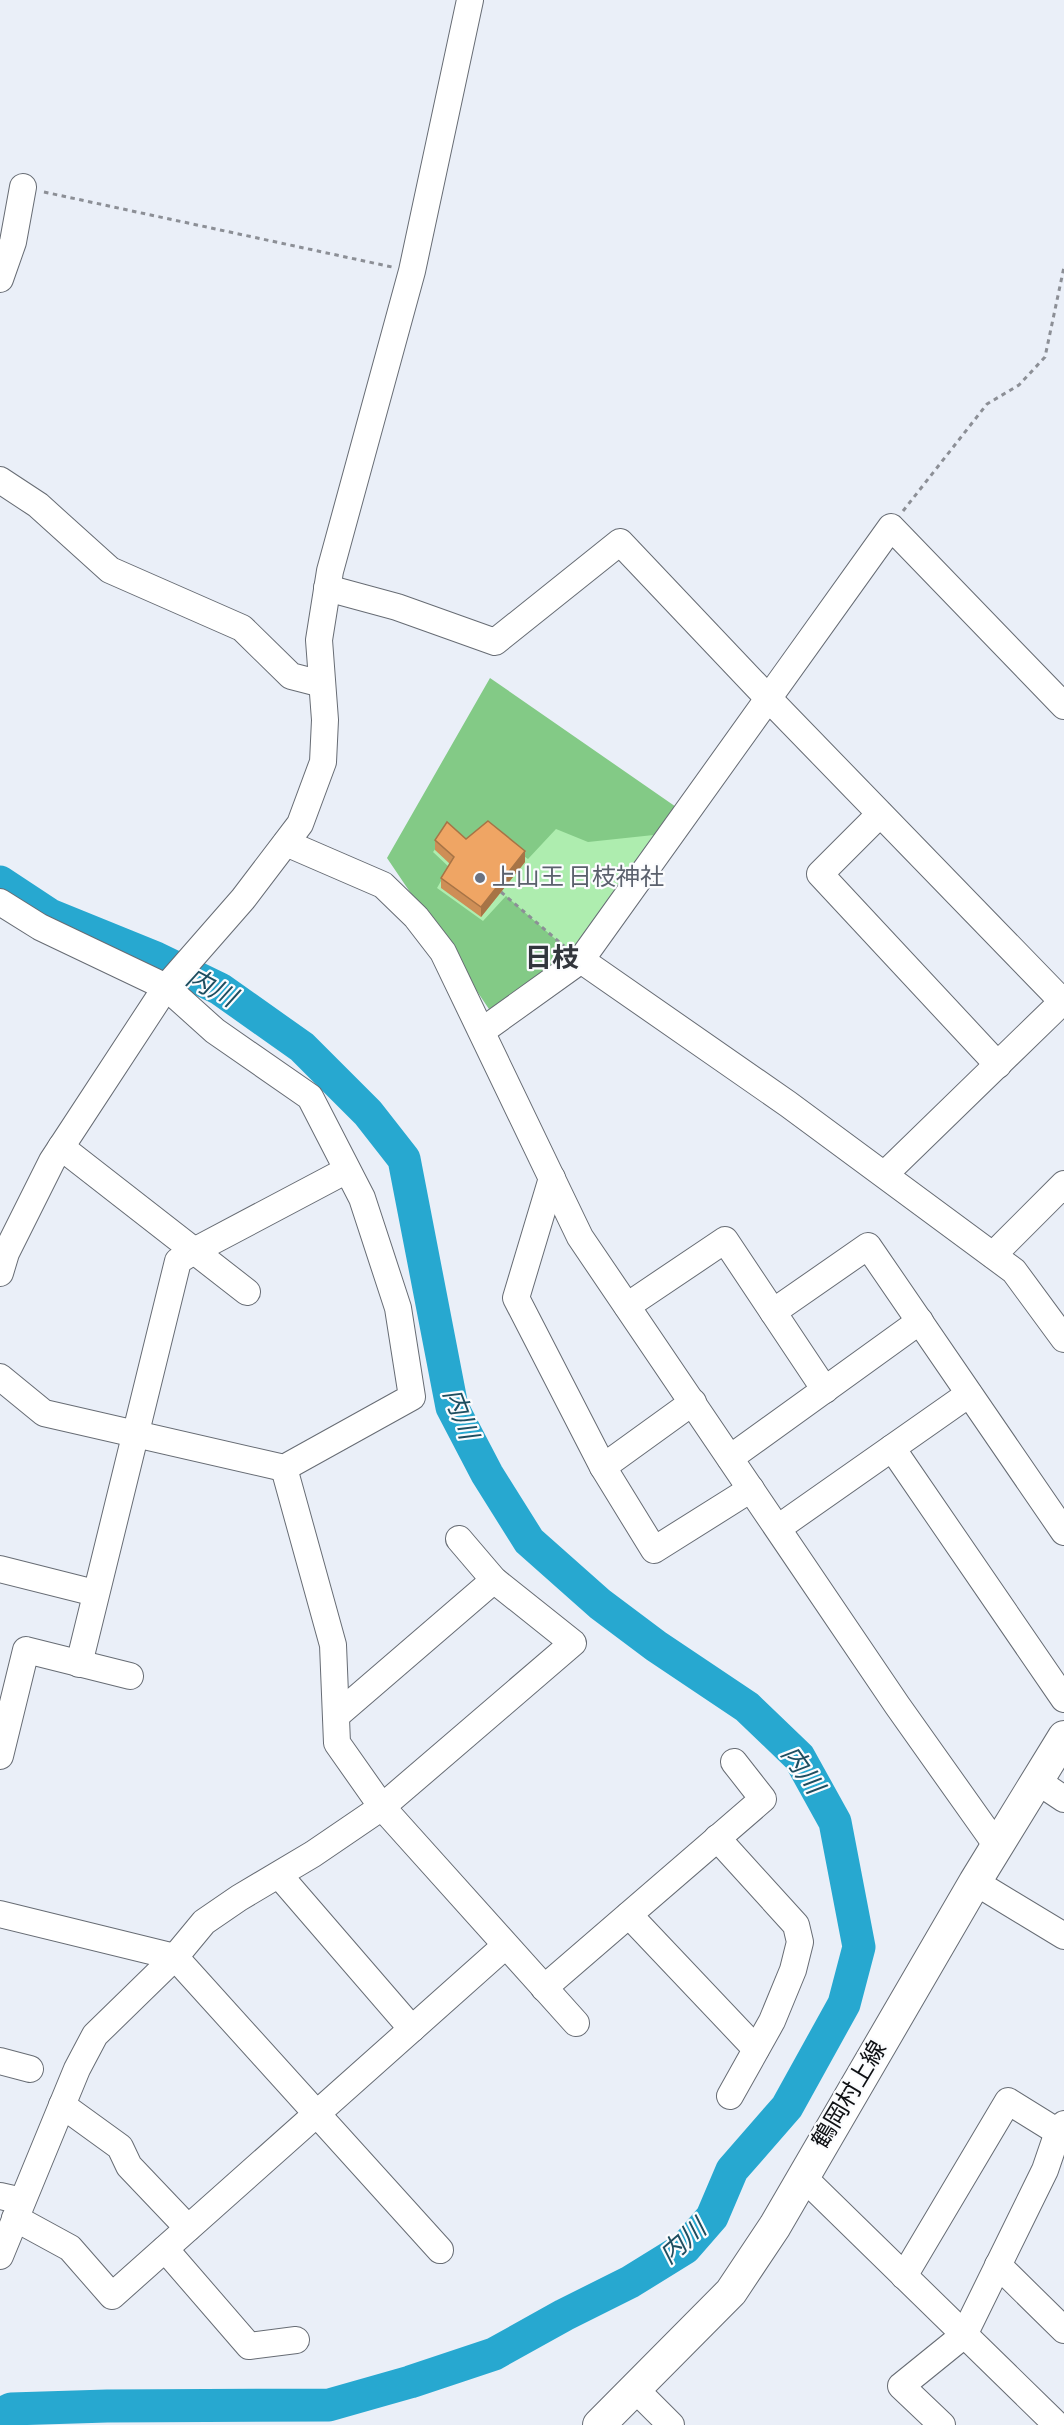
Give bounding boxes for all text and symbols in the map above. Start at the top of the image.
place label: 上山王 日枝神社 [492,864,664,890]
marker: 上山王 日枝神社 [473,871,487,885]
district label: 日枝 [525,944,579,972]
water label: 内川 [182,963,243,1013]
water label: 内川 [439,1385,483,1446]
water label: 内川 [776,1741,830,1801]
street label: 鶴岡村上線 [807,2036,891,2153]
water label: 内川 [654,2212,713,2269]

